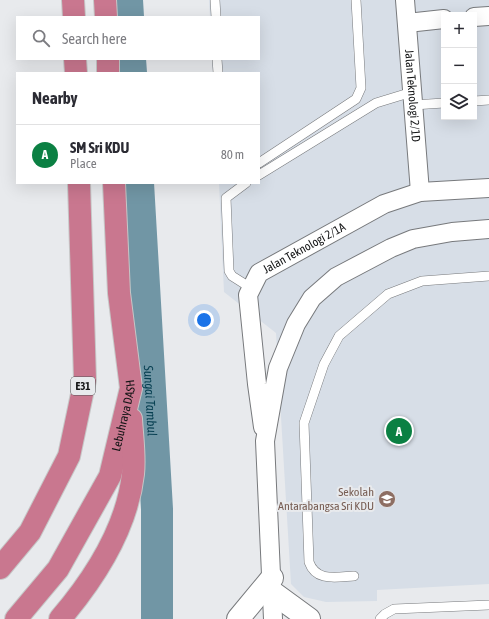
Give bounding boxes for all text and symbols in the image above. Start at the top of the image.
map controls [441,12,477,120]
button: + [441,12,477,48]
search box [16,16,260,60]
icon: search [30,27,52,49]
text: Search here [62,30,127,47]
button: − [441,48,477,84]
street label: Jalan Teknologi 2/1D [402,49,423,143]
button: layers [441,84,477,120]
text: Nearby [32,88,78,108]
text: SM Sri KDU [70,139,129,156]
text: A [42,147,48,162]
text: 80 m [221,147,244,162]
text: Place [70,156,97,171]
street label: Jalan Teknologi 2/1A [260,220,348,276]
your location [194,310,214,330]
water label: Sungai Tambul [141,364,160,437]
road number: E31 [71,377,95,395]
street label: Lebuhraya DASH [109,379,138,453]
pin: A [386,416,412,446]
place label: Sekolah Antarabangsa Sri KDU [278,485,374,513]
school or university icon: Sekolah Antarabangsa Sri KDU [377,489,397,509]

